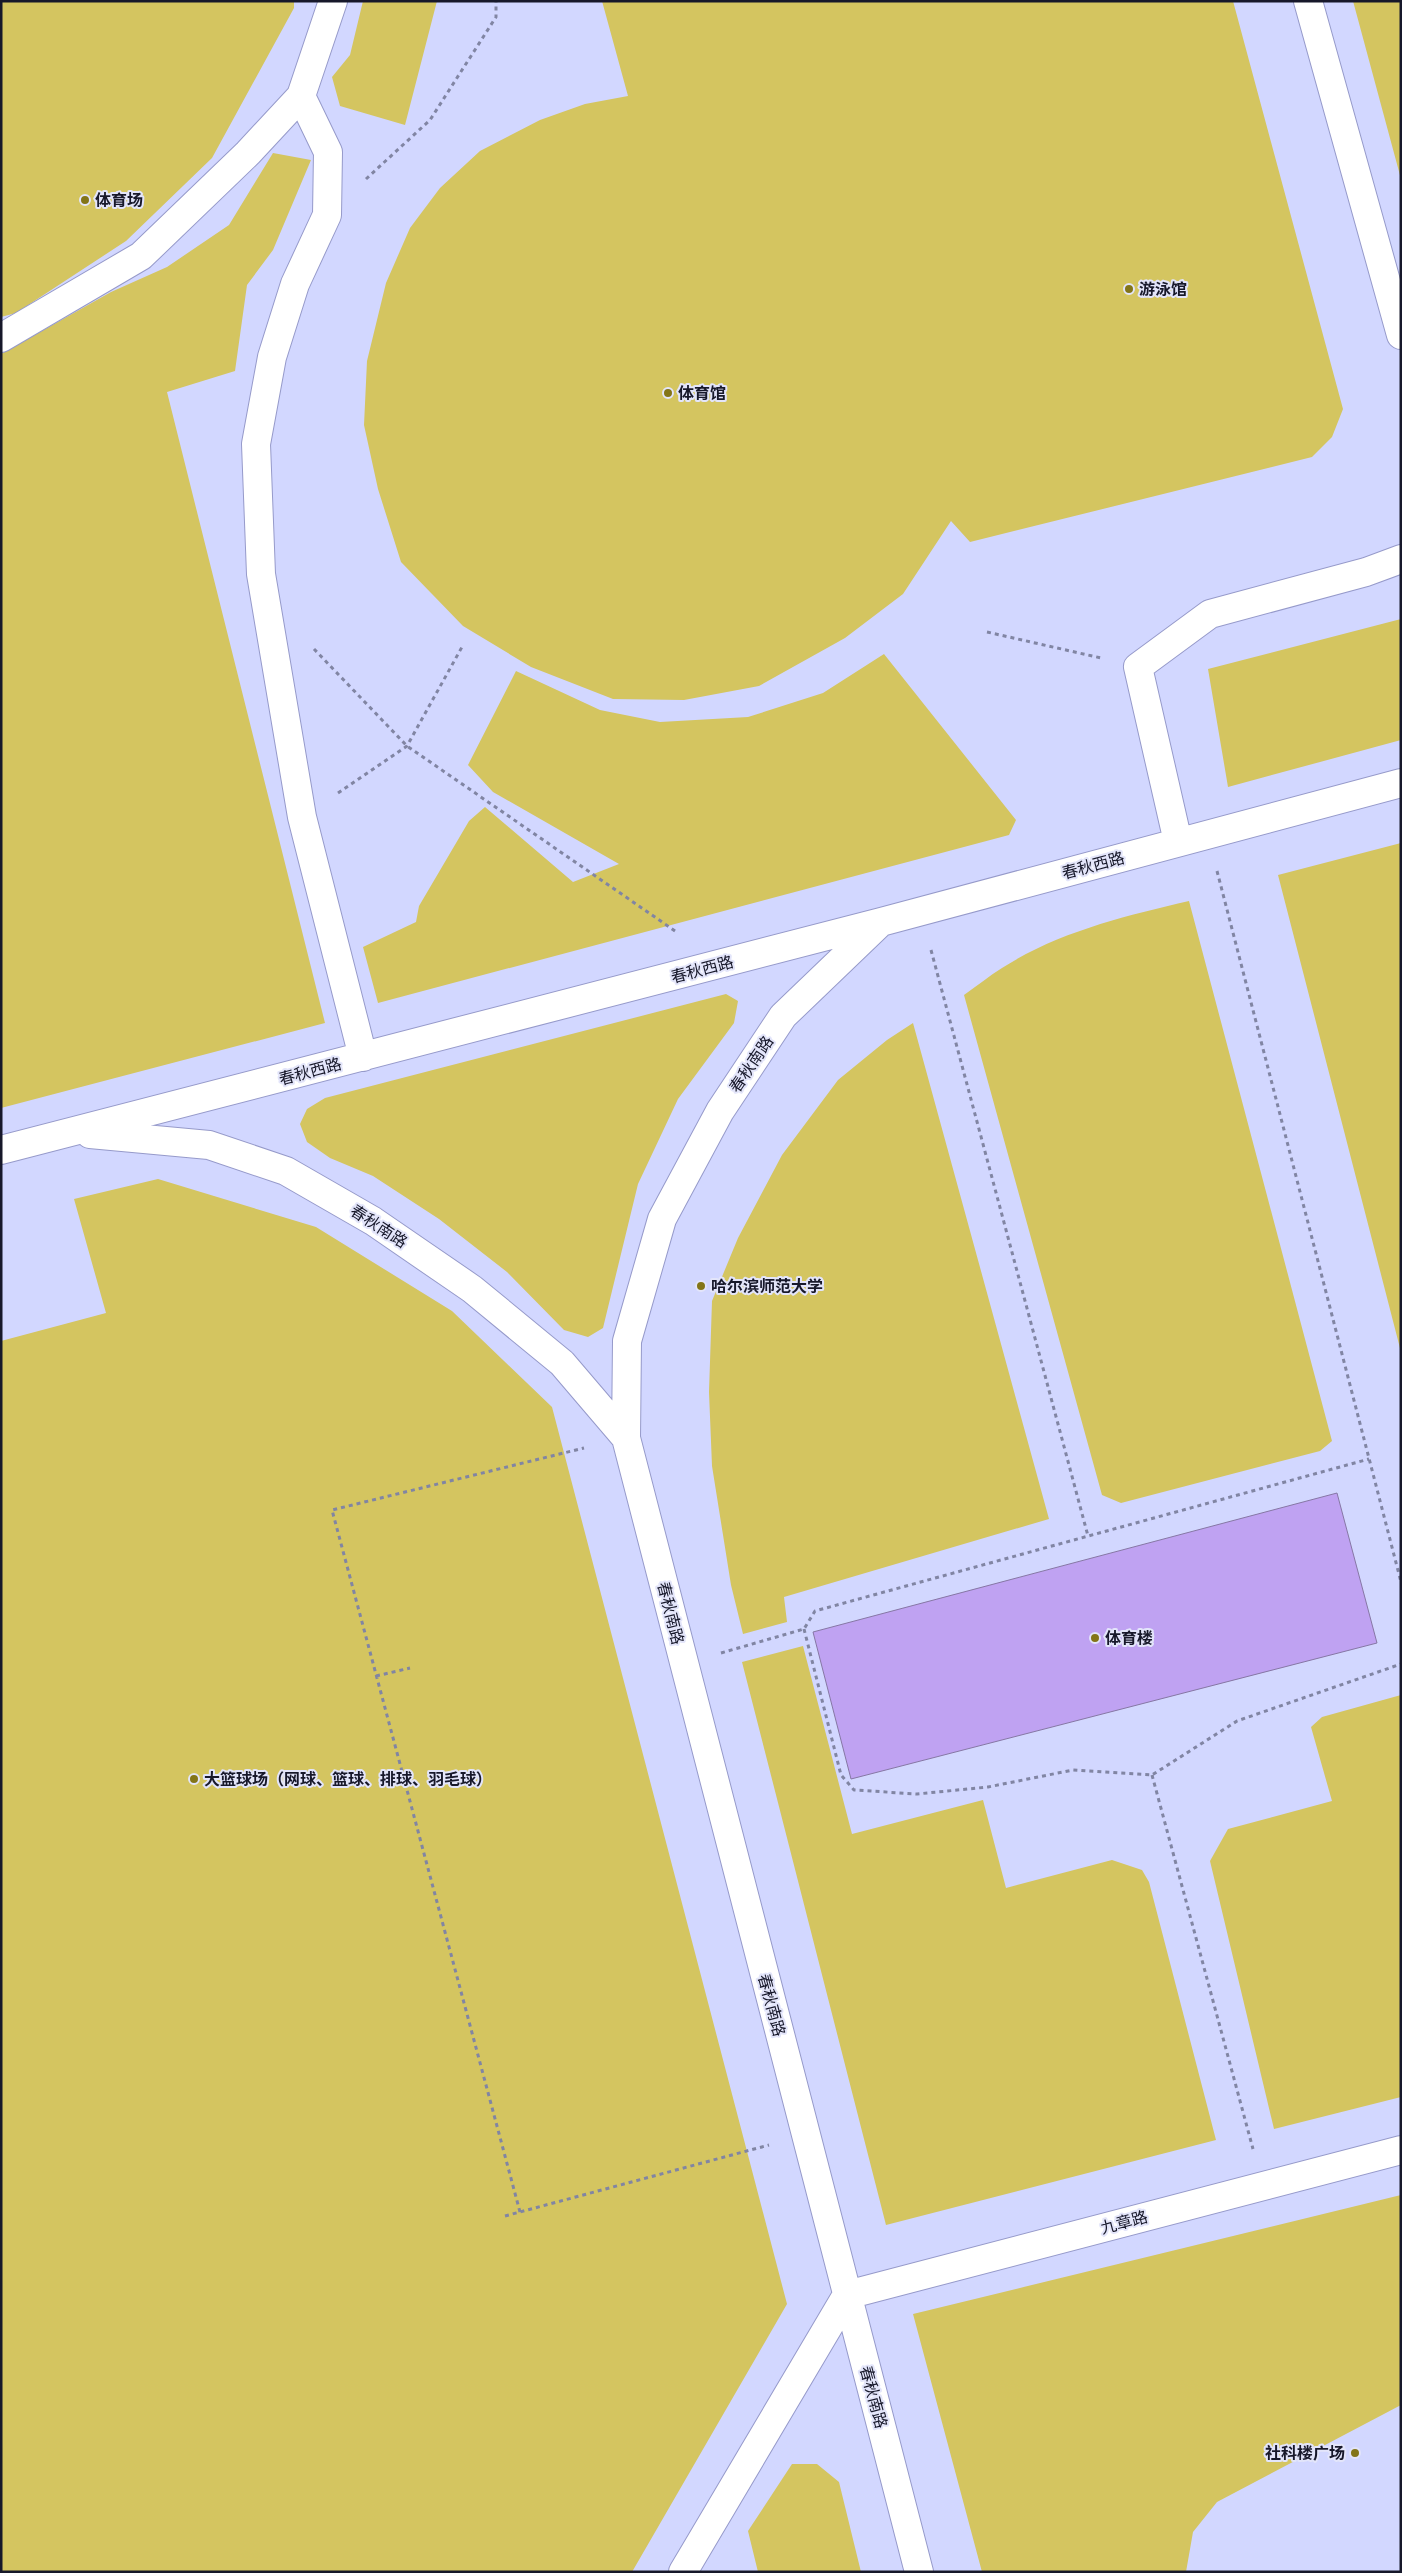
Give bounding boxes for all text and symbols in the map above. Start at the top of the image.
place label: 体育场 [95,189,143,212]
marker: 体育场 [79,194,91,206]
place label: 游泳馆 [1139,278,1187,301]
marker: 游泳馆 [1123,283,1135,295]
place label: 体育馆 [678,382,726,405]
marker: 体育馆 [662,387,674,399]
street label: 春秋西路 [1059,846,1127,885]
street label: 春秋西路 [668,950,736,989]
street label: 春秋南路 [724,1031,779,1097]
street label: 春秋西路 [276,1052,344,1091]
street label: 春秋南路 [346,1199,412,1253]
place label: 哈尔滨师范大学 [711,1275,823,1298]
marker: 哈尔滨师范大学 [695,1280,707,1292]
street label: 春秋南路 [652,1579,689,1647]
place label: 体育楼 [1105,1627,1153,1650]
marker: 体育楼 [1089,1632,1101,1644]
place label: 大篮球场（网球、篮球、排球、羽毛球） [204,1768,492,1791]
marker: 大篮球场（网球、篮球、排球、羽毛球） [188,1773,200,1785]
street label: 春秋南路 [752,1971,791,2039]
street label: 九章路 [1098,2205,1150,2240]
street label: 春秋南路 [854,2363,893,2431]
place label: 社科楼广场 [1265,2442,1345,2465]
marker: 社科楼广场 [1349,2447,1361,2459]

